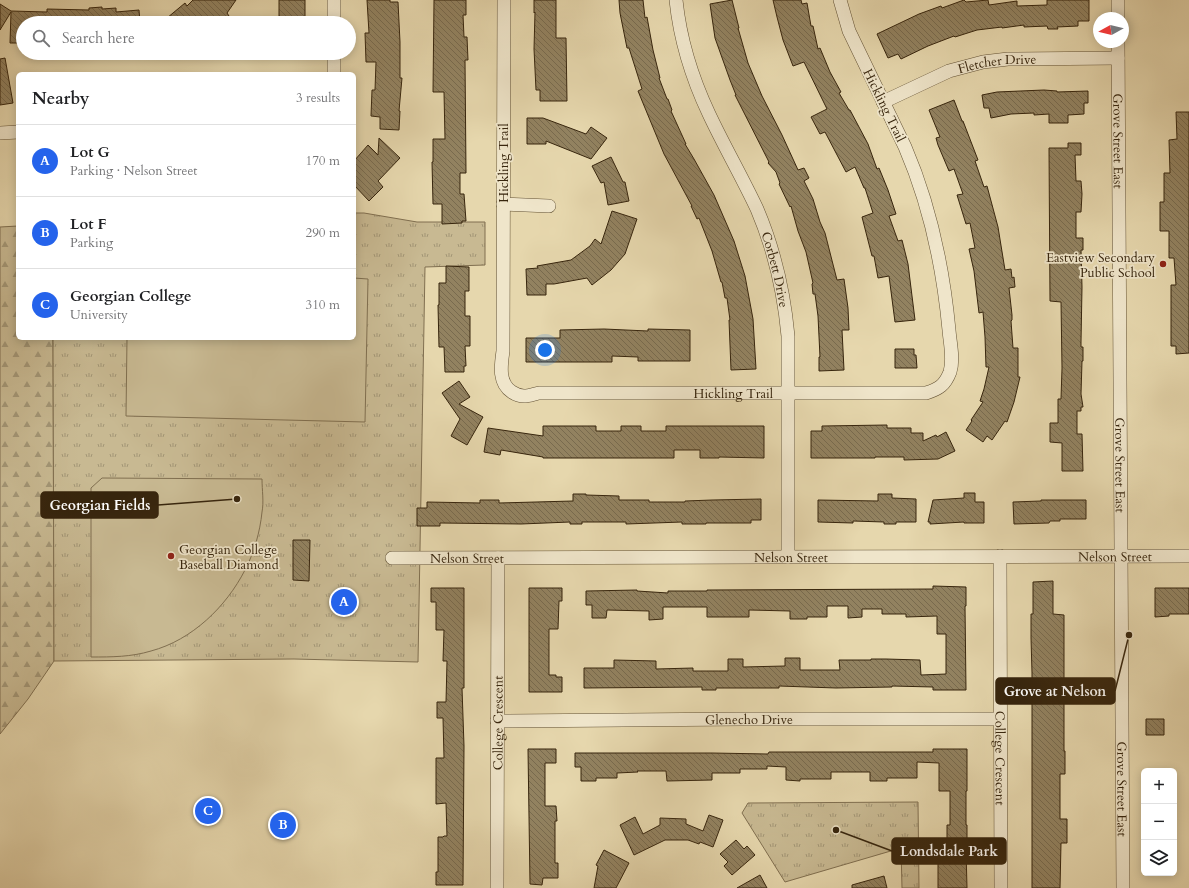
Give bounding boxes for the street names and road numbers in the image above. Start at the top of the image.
street label: Fletcher Drive [956,51,1037,78]
street label: Hickling Trail [859,66,910,146]
street label: Grove Street East [1108,93,1127,189]
street label: Hickling Trail [495,123,513,203]
street label: Corbett Drive [756,229,792,309]
street label: Hickling Trail [694,385,774,403]
street label: Grove Street East [1110,417,1129,513]
street label: Nelson Street [1078,548,1152,566]
street label: Nelson Street [754,549,828,567]
street label: Nelson Street [430,550,504,568]
street label: College Crescent [489,676,508,770]
street label: Glenecho Drive [705,711,793,729]
street label: College Crescent [990,711,1009,805]
street label: Grove Street East [1112,741,1131,837]

